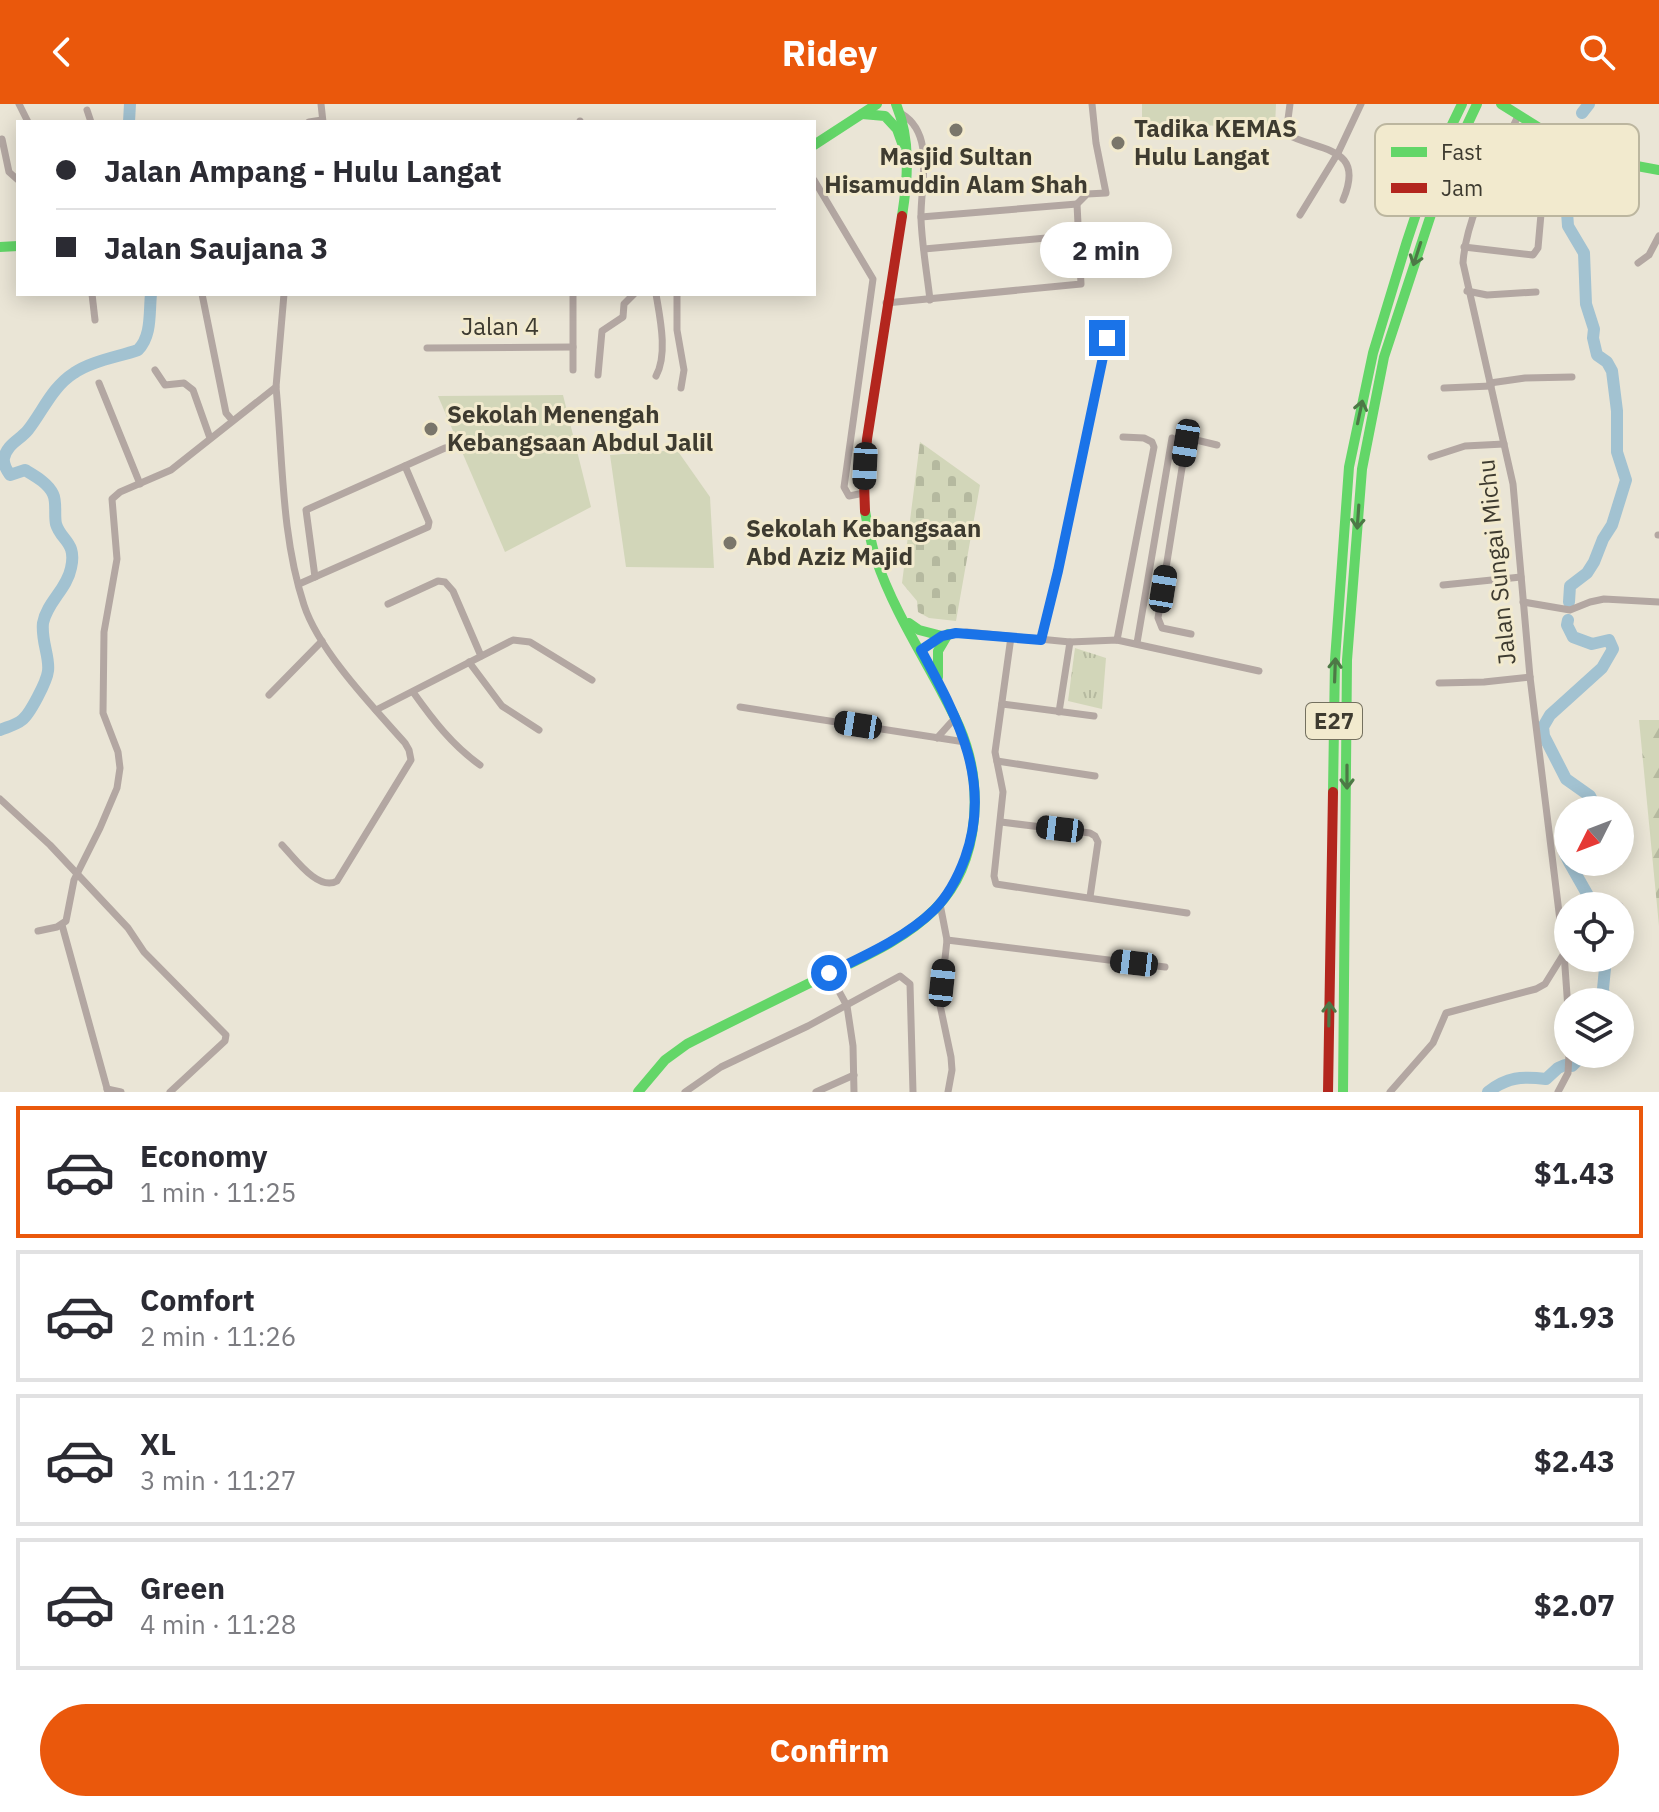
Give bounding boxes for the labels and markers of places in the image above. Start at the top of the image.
place label: Tadika KEMAS Hulu Langat [1134,112,1297,172]
marker: Masjid Sultan Hisamuddin Alam Shah [947,121,965,139]
marker: Tadika KEMAS Hulu Langat [1109,134,1127,152]
place label: Masjid Sultan Hisamuddin Alam Shah [824,140,1088,200]
place label: Sekolah Menengah Kebangsaan Abdul Jalil [447,398,713,458]
marker: Sekolah Menengah Kebangsaan Abdul Jalil [422,420,440,438]
place label: Sekolah Kebangsaan Abd Aziz Majid [746,512,981,572]
marker: Sekolah Kebangsaan Abd Aziz Majid [721,534,739,552]

